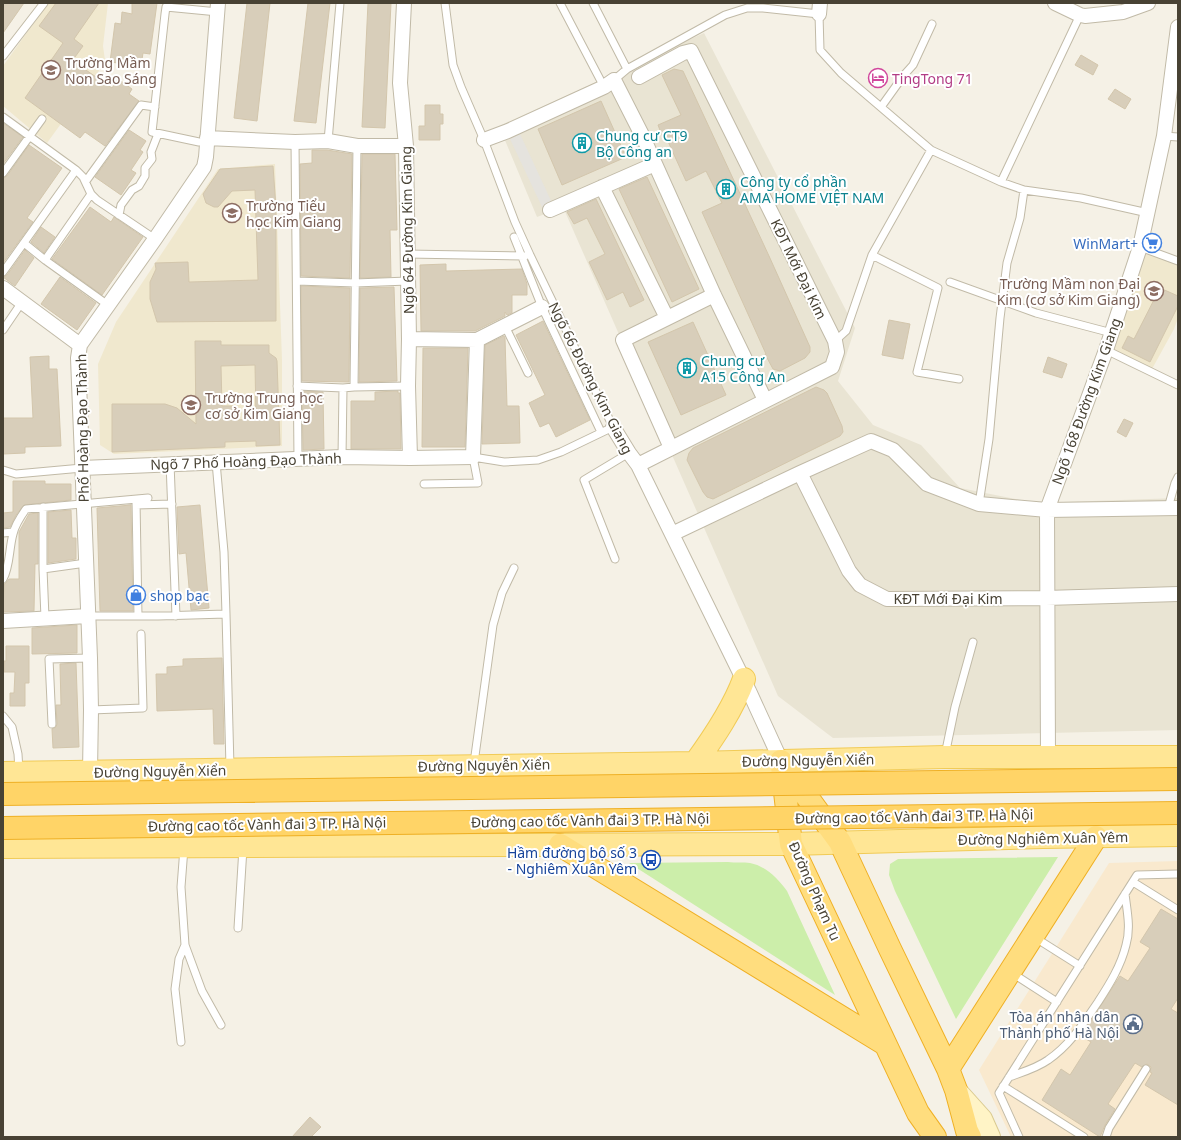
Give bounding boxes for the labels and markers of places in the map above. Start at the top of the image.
place label: Trường Mầm Non Sao Sáng [65,53,157,88]
school or university icon: Trường Mầm Non Sao Sáng [40,59,62,81]
hotel icon: TingTong 71 [867,67,889,89]
place label: TingTong 71 [892,69,973,88]
place label: Chung cư CT9 Bộ Công an [596,126,688,161]
building icon: Chung cư CT9 Bộ Công an [571,132,593,154]
place label: Công ty cổ phần AMA HOME VIỆT NAM [740,172,884,207]
building icon: Công ty cổ phần AMA HOME VIỆT NAM [715,178,737,200]
place label: Trường Tiểu học Kim Giang [246,196,341,231]
school or university icon: Trường Tiểu học Kim Giang [221,202,243,224]
supermarket icon: WinMart+ [1141,232,1163,254]
place label: WinMart+ [1073,234,1138,253]
place label: Trường Mầm non Đại Kim (cơ sở Kim Giang) [997,274,1140,309]
school or university icon: Trường Mầm non Đại Kim (cơ sở Kim Giang) [1143,280,1165,302]
place label: Chung cư A15 Công An [701,351,785,386]
building icon: Chung cư A15 Công An [676,357,698,379]
place label: Trường Trung học cơ sở Kim Giang [205,388,323,423]
school or university icon: Trường Trung học cơ sở Kim Giang [180,394,202,416]
shop icon: shop bạc [125,584,147,606]
place label: shop bạc [150,586,210,605]
place label: Hầm đường bộ số 3 - Nghiêm Xuân Yêm [507,843,637,878]
bus stop icon: Hầm đường bộ số 3 - Nghiêm Xuân Yêm [640,849,662,871]
place label: Tòa án nhân dân Thành phố Hà Nội [1000,1007,1119,1042]
public building icon: Tòa án nhân dân Thành phố Hà Nội [1122,1013,1144,1035]

